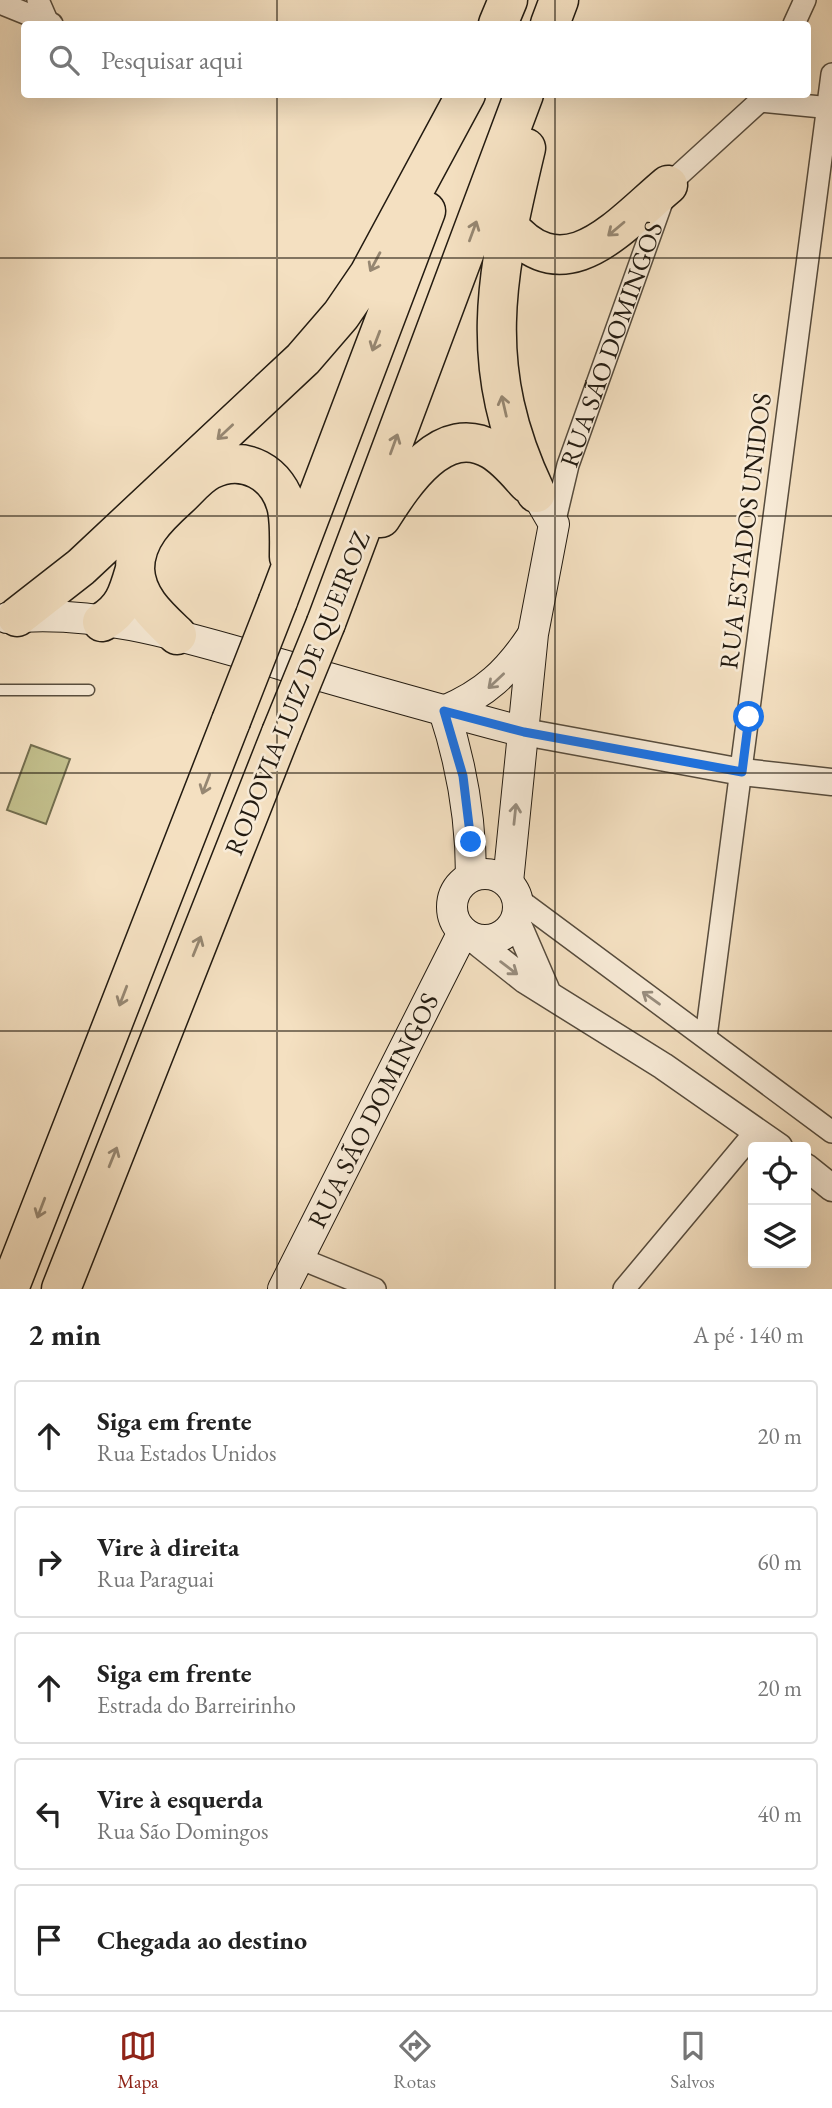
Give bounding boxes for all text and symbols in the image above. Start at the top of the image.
search box [21,21,811,98]
icon: search [45,41,83,79]
text: Pesquisar aqui [101,43,243,77]
street label: RUA SÃO DOMINGOS [552,217,671,472]
one-way arrow [468,221,480,243]
one-way arrow [608,221,626,237]
one-way arrow [368,252,382,272]
one-way arrow [369,330,382,352]
street label: RUA ESTADOS UNIDOS [711,391,779,671]
one-way arrow [497,395,510,418]
one-way arrow [217,423,234,440]
one-way arrow [388,434,401,456]
street label: RODOVIA LUIZ DE QUEIROZ [216,526,378,860]
one-way arrow [487,672,505,689]
route start [733,701,764,732]
one-way arrow [199,773,211,795]
one-way arrow [509,803,522,826]
route end [455,826,486,857]
one-way arrow [191,935,204,957]
one-way arrow [499,960,518,975]
one-way arrow [116,985,129,1007]
street label: RUA SÃO DOMINGOS [300,987,446,1234]
one-way arrow [642,991,661,1005]
map controls [748,1142,811,1268]
button: locate [748,1142,811,1205]
one-way arrow [107,1147,120,1169]
one-way arrow [33,1197,46,1219]
button: layers [748,1205,811,1268]
text: 2 min [28,1315,101,1354]
text: A pé · 140 m [693,1320,804,1350]
text: Siga em frente [97,1404,252,1438]
icon: ahead [30,1417,68,1455]
text: 20 m [757,1421,802,1451]
text: Rua Estados Unidos [97,1438,276,1468]
text: Vire à direita [97,1530,239,1564]
icon: right [30,1543,68,1581]
text: 60 m [757,1547,802,1577]
text: Rua Paraguai [97,1564,214,1594]
text: Siga em frente [97,1656,252,1690]
icon: ahead [30,1669,68,1707]
text: 20 m [757,1673,802,1703]
text: Estrada do Barreirinho [97,1690,296,1720]
text: Vire à esquerda [97,1782,263,1816]
icon: left [30,1795,68,1833]
text: 40 m [757,1799,802,1829]
text: Rua São Domingos [97,1816,268,1846]
icon: arrive [30,1921,68,1959]
text: Chegada ao destino [97,1923,307,1957]
tab: Mapa [117,2027,159,2094]
tab: Rotas [393,2027,436,2094]
tab: Salvos [670,2027,715,2094]

